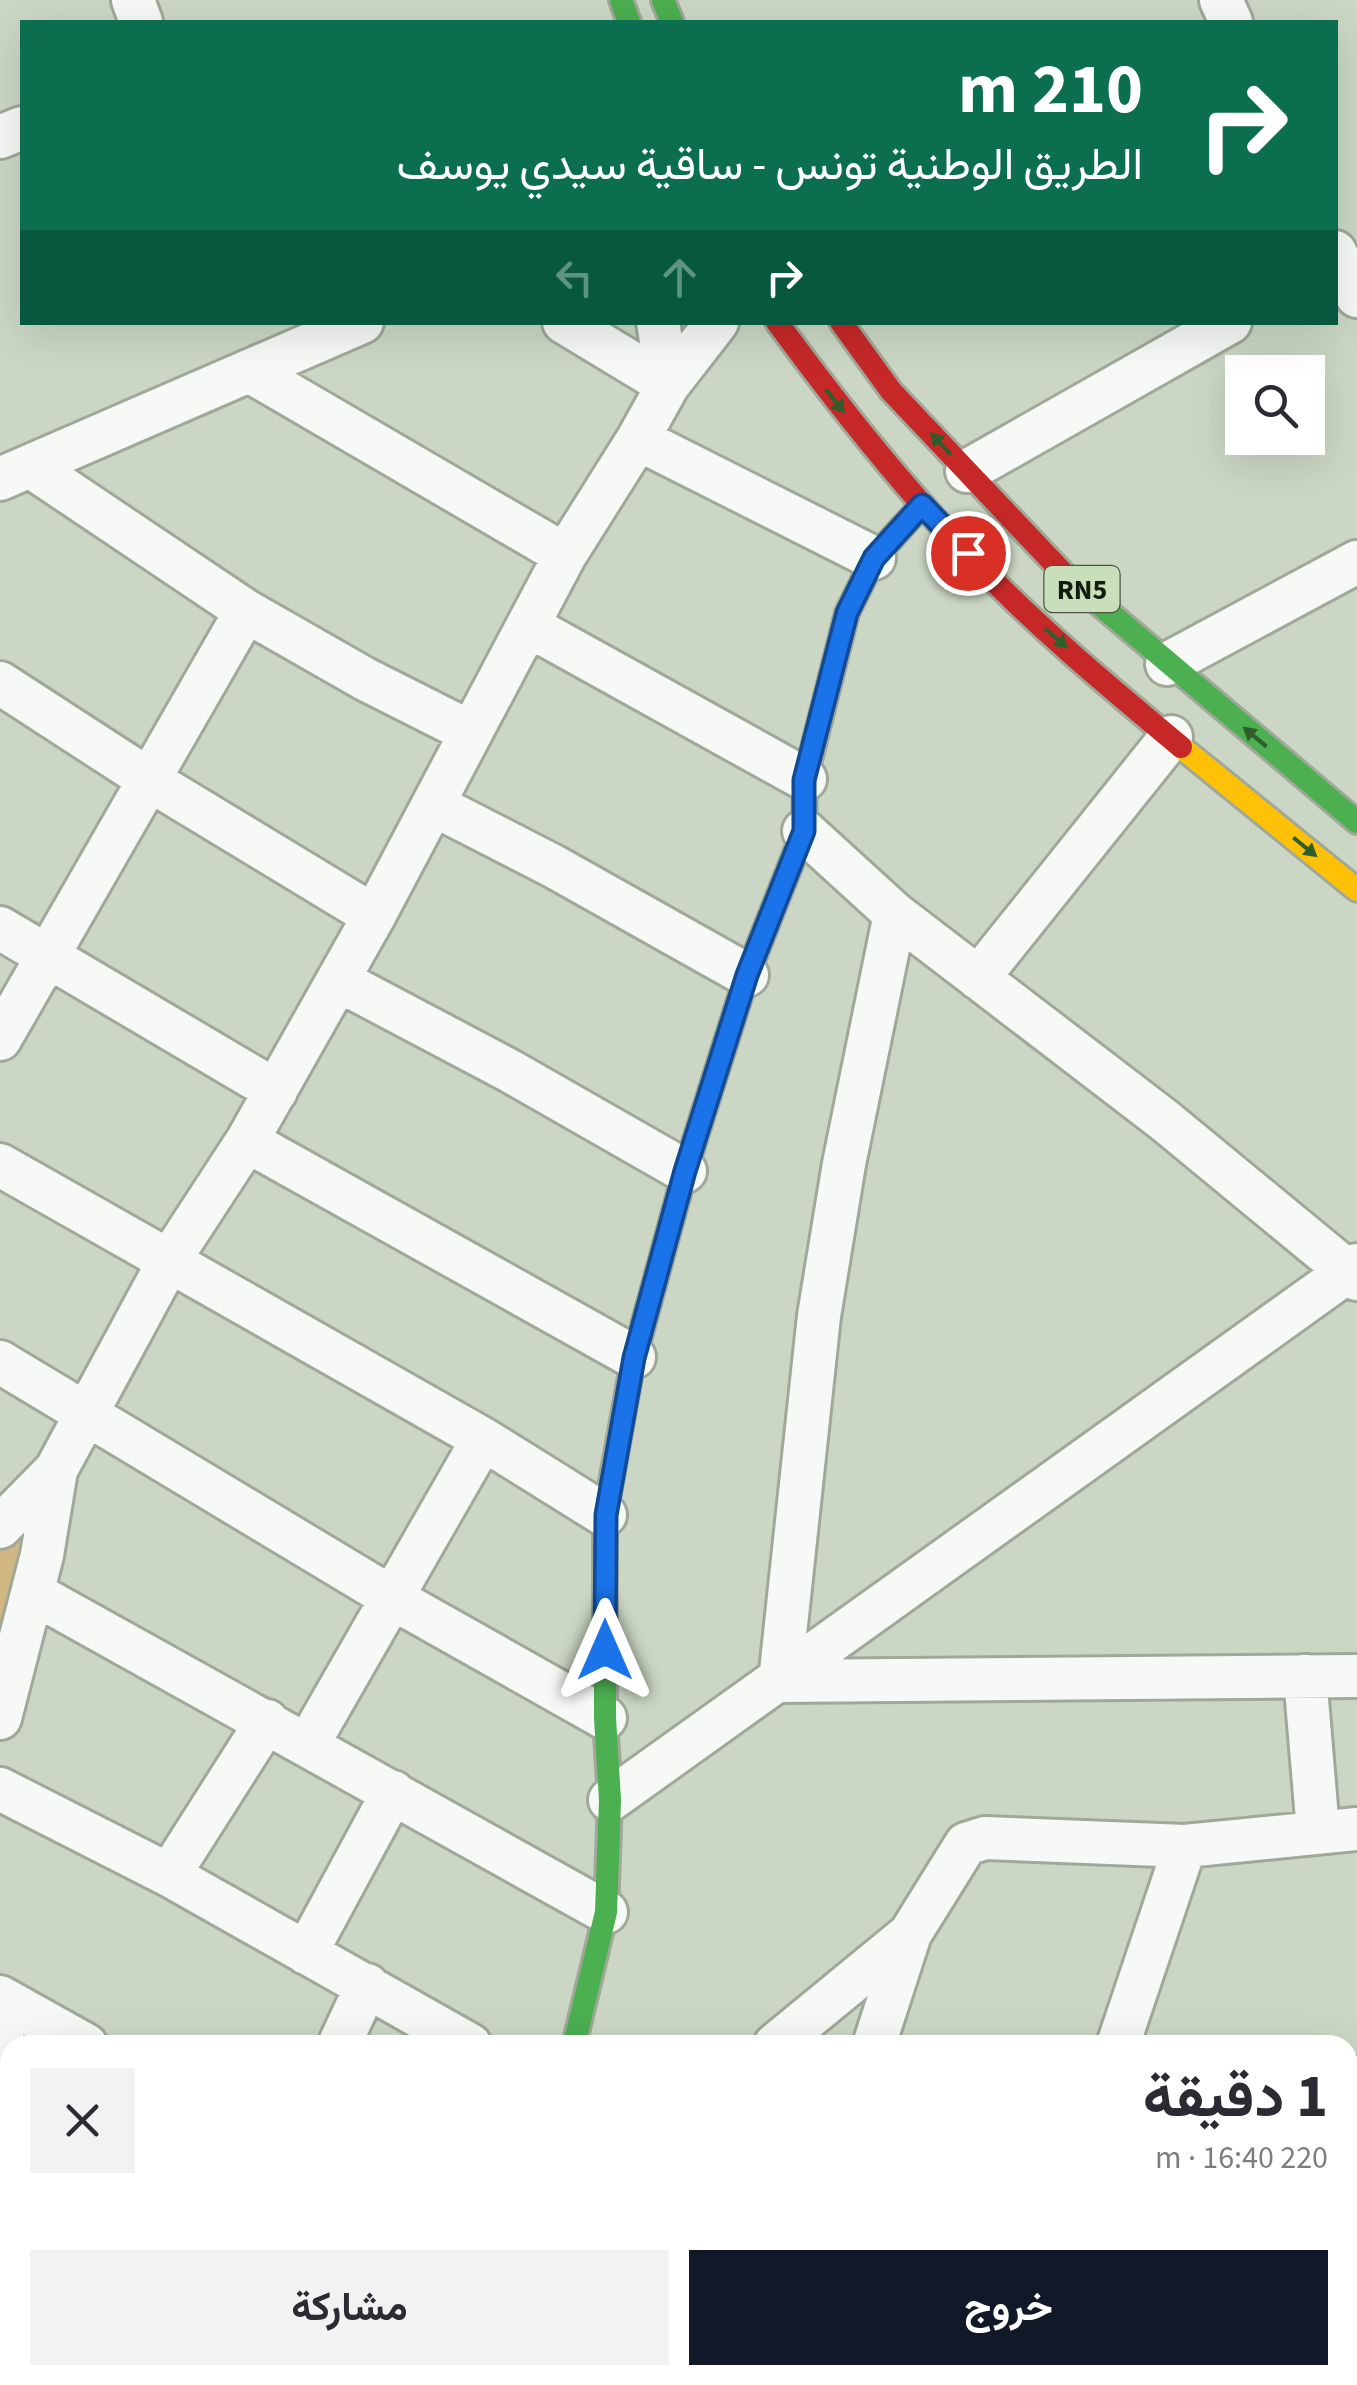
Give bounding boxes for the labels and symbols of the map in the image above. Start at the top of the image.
one-way arrow [824,388,844,414]
one-way arrow [930,432,953,456]
pin [926,511,1011,596]
road number: RN5 [1044,566,1120,612]
one-way arrow [1044,626,1068,649]
one-way arrow [1243,727,1268,749]
one-way arrow [1292,836,1317,857]
position arrow [553,1598,657,1702]

